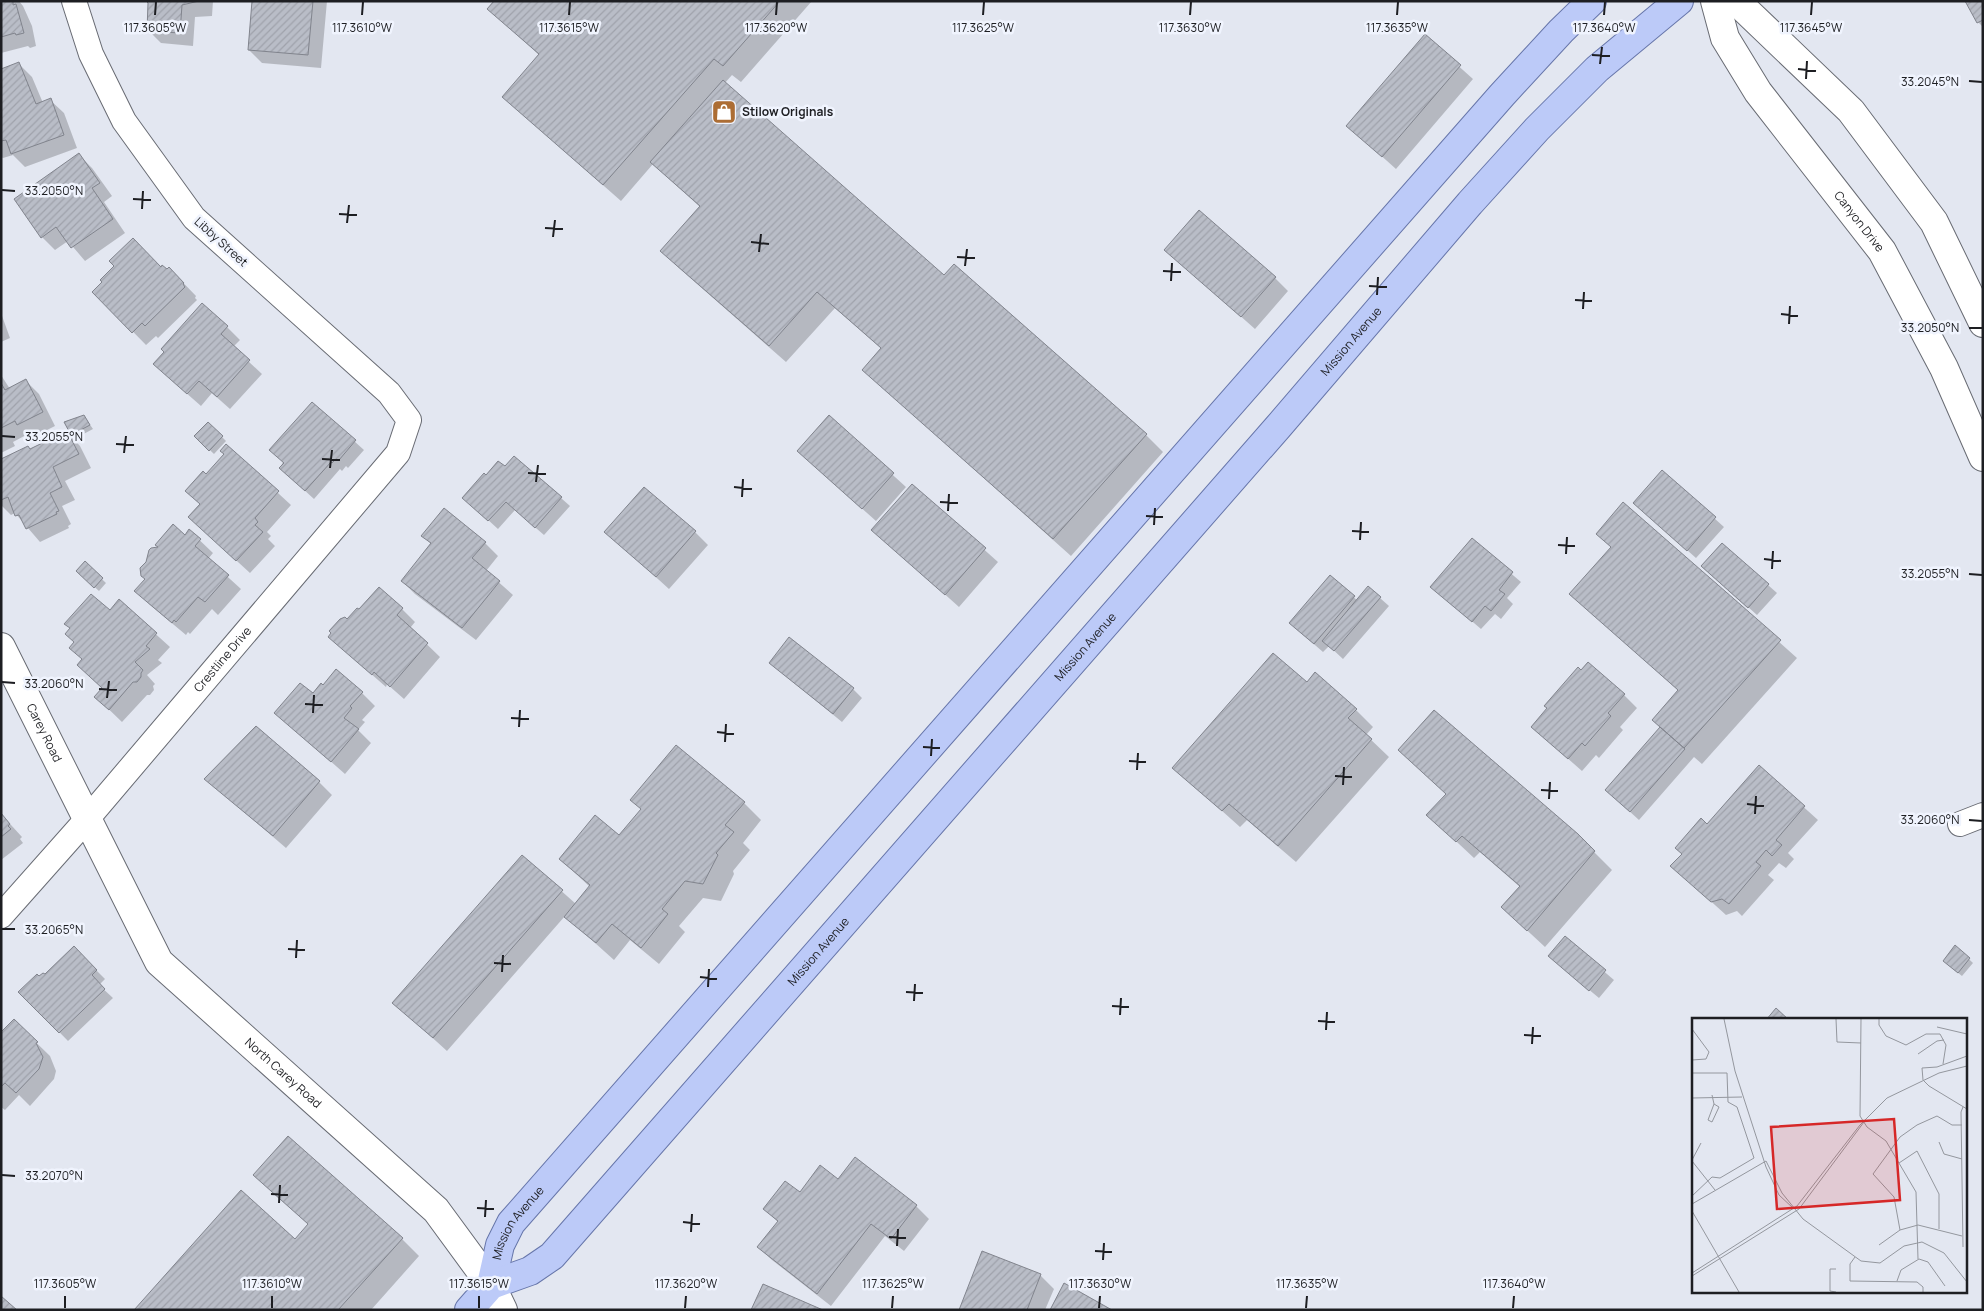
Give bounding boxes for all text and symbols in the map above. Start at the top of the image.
text: 117.3605°W [124,19,187,36]
text: 117.3610°W [332,19,393,36]
text: 117.3615°W [539,19,600,36]
text: 117.3620°W [745,19,808,36]
text: 117.3625°W [952,19,1015,36]
text: 117.3630°W [1159,19,1222,36]
text: 117.3635°W [1366,19,1429,36]
text: 117.3640°W [1573,19,1636,36]
text: 117.3645°W [1780,19,1843,36]
text: 33.2045°N [1901,73,1959,90]
shop icon: Stilow Originals [711,99,737,125]
place label: Stilow Originals [742,103,834,120]
text: 33.2050°N [25,182,83,199]
street label: Canyon Drive [1830,187,1889,255]
street label: Libby Street [191,213,252,270]
street label: Mission Avenue [1316,303,1385,379]
text: 33.2050°N [1901,319,1959,336]
text: 33.2055°N [25,428,83,445]
text: 33.2055°N [1901,565,1959,582]
street label: Mission Avenue [1050,609,1120,685]
street label: Crestline Drive [189,623,255,696]
text: 33.2060°N [25,675,83,692]
street label: Carey Road [23,700,66,765]
text: 33.2060°N [1901,811,1959,828]
street label: Mission Avenue [783,913,853,989]
text: 33.2065°N [25,921,83,938]
inset map [1692,1018,1966,1294]
street label: North Carey Road [241,1034,325,1112]
text: 33.2070°N [25,1167,83,1184]
street label: Mission Avenue [488,1182,548,1261]
text: 117.3605°W [34,1275,97,1292]
text: 117.3610°W [242,1275,303,1292]
text: 117.3615°W [449,1275,510,1292]
text: 117.3620°W [655,1275,718,1292]
text: 117.3625°W [862,1275,925,1292]
text: 117.3630°W [1069,1275,1132,1292]
text: 117.3635°W [1276,1275,1339,1292]
text: 117.3640°W [1483,1275,1546,1292]

